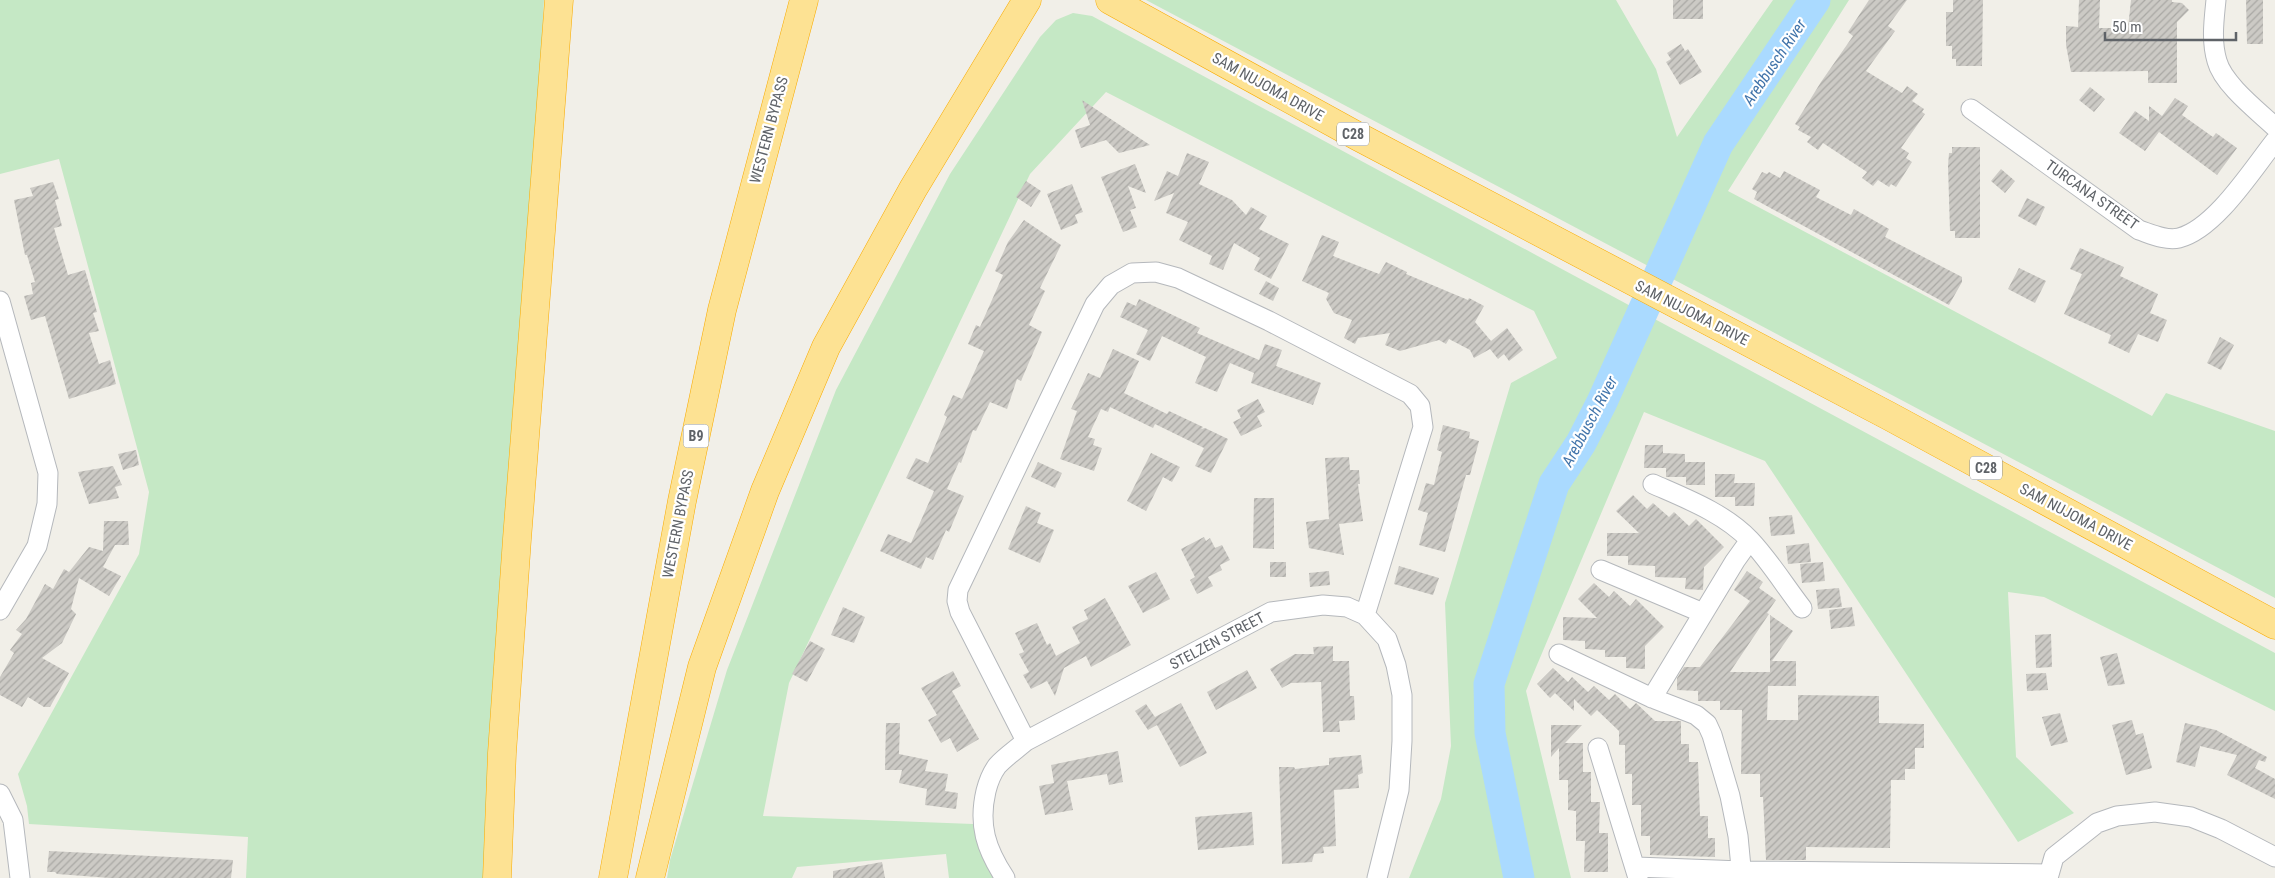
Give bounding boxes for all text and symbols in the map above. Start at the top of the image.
scale bar [2105,10,2236,42]
water label: Arebbusch River [1738,15,1811,110]
text: 50 m [2112,18,2142,36]
street label: SAM NUJOMA DRIVE [1209,49,1327,125]
street label: WESTERN BYPASS [746,74,792,185]
road number: C28 [1337,122,1369,146]
street label: TURCANA STREET [2042,156,2142,234]
street label: SAM NUJOMA DRIVE [1632,277,1752,349]
water label: Arebbusch River [1557,372,1622,470]
road number: B9 [684,424,708,448]
road number: C28 [1970,456,2002,479]
street label: WESTERN BYPASS [659,468,697,580]
street label: SAM NUJOMA DRIVE [2017,480,2135,554]
street label: STELZEN STREET [1167,608,1268,674]

